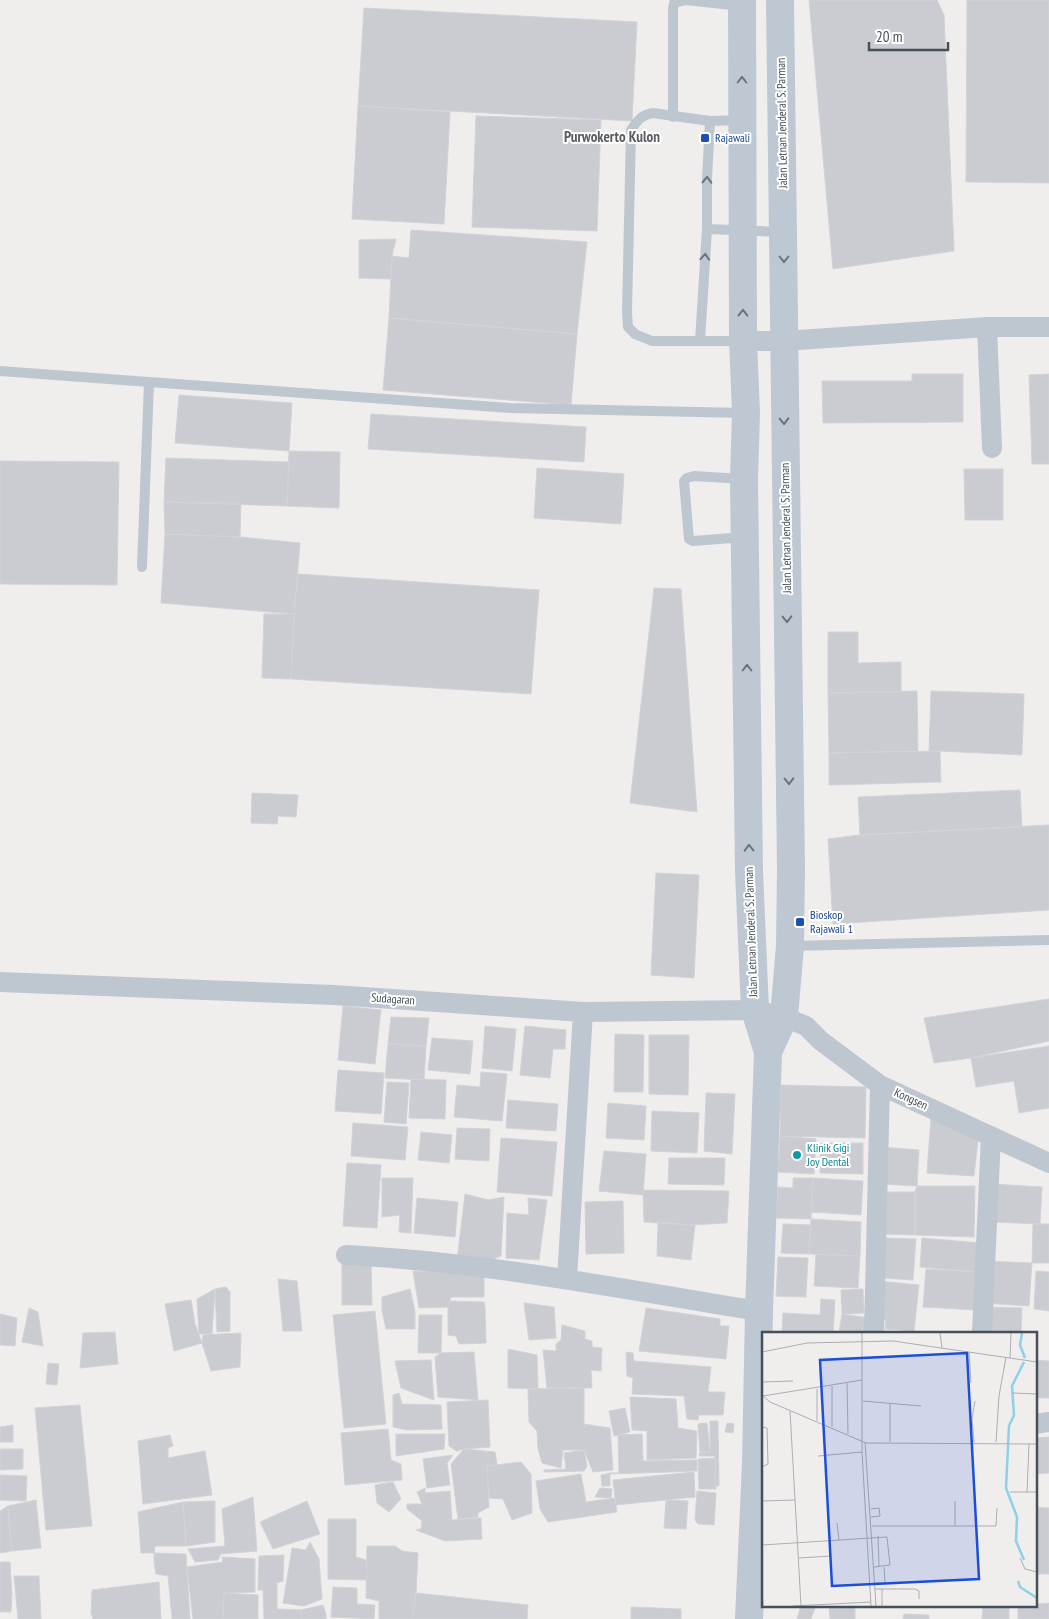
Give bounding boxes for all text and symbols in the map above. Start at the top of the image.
scale bar [869,20,948,52]
text: 20 m [876,27,902,46]
street label: Jalan Letnan Jenderal S. Parman [773,58,790,189]
one-way arrow [737,76,747,84]
district label: Purwokerto Kulon [564,127,660,146]
place label: Rajawali [715,130,750,145]
marker: Rajawali [699,132,711,144]
one-way arrow [702,176,712,184]
one-way arrow [699,253,710,261]
one-way arrow [779,255,789,263]
one-way arrow [738,309,748,316]
one-way arrow [779,417,790,425]
street label: Jalan Letnan Jenderal S. Parman [777,463,794,594]
one-way arrow [782,615,792,623]
one-way arrow [742,663,752,671]
one-way arrow [784,778,794,785]
one-way arrow [743,843,754,851]
street label: Jalan Letnan Jenderal S. Parman [741,867,760,998]
place label: Bioskop Rajawali 1 [810,907,853,936]
marker: Bioskop Rajawali 1 [794,916,806,928]
street label: Sudagaran [371,989,415,1008]
street label: Kongsen [892,1084,930,1113]
place label: Klinik Gigi Joy Dental [806,1140,849,1169]
marker: Klinik Gigi Joy Dental [791,1149,803,1161]
inset map [762,1332,1036,1606]

